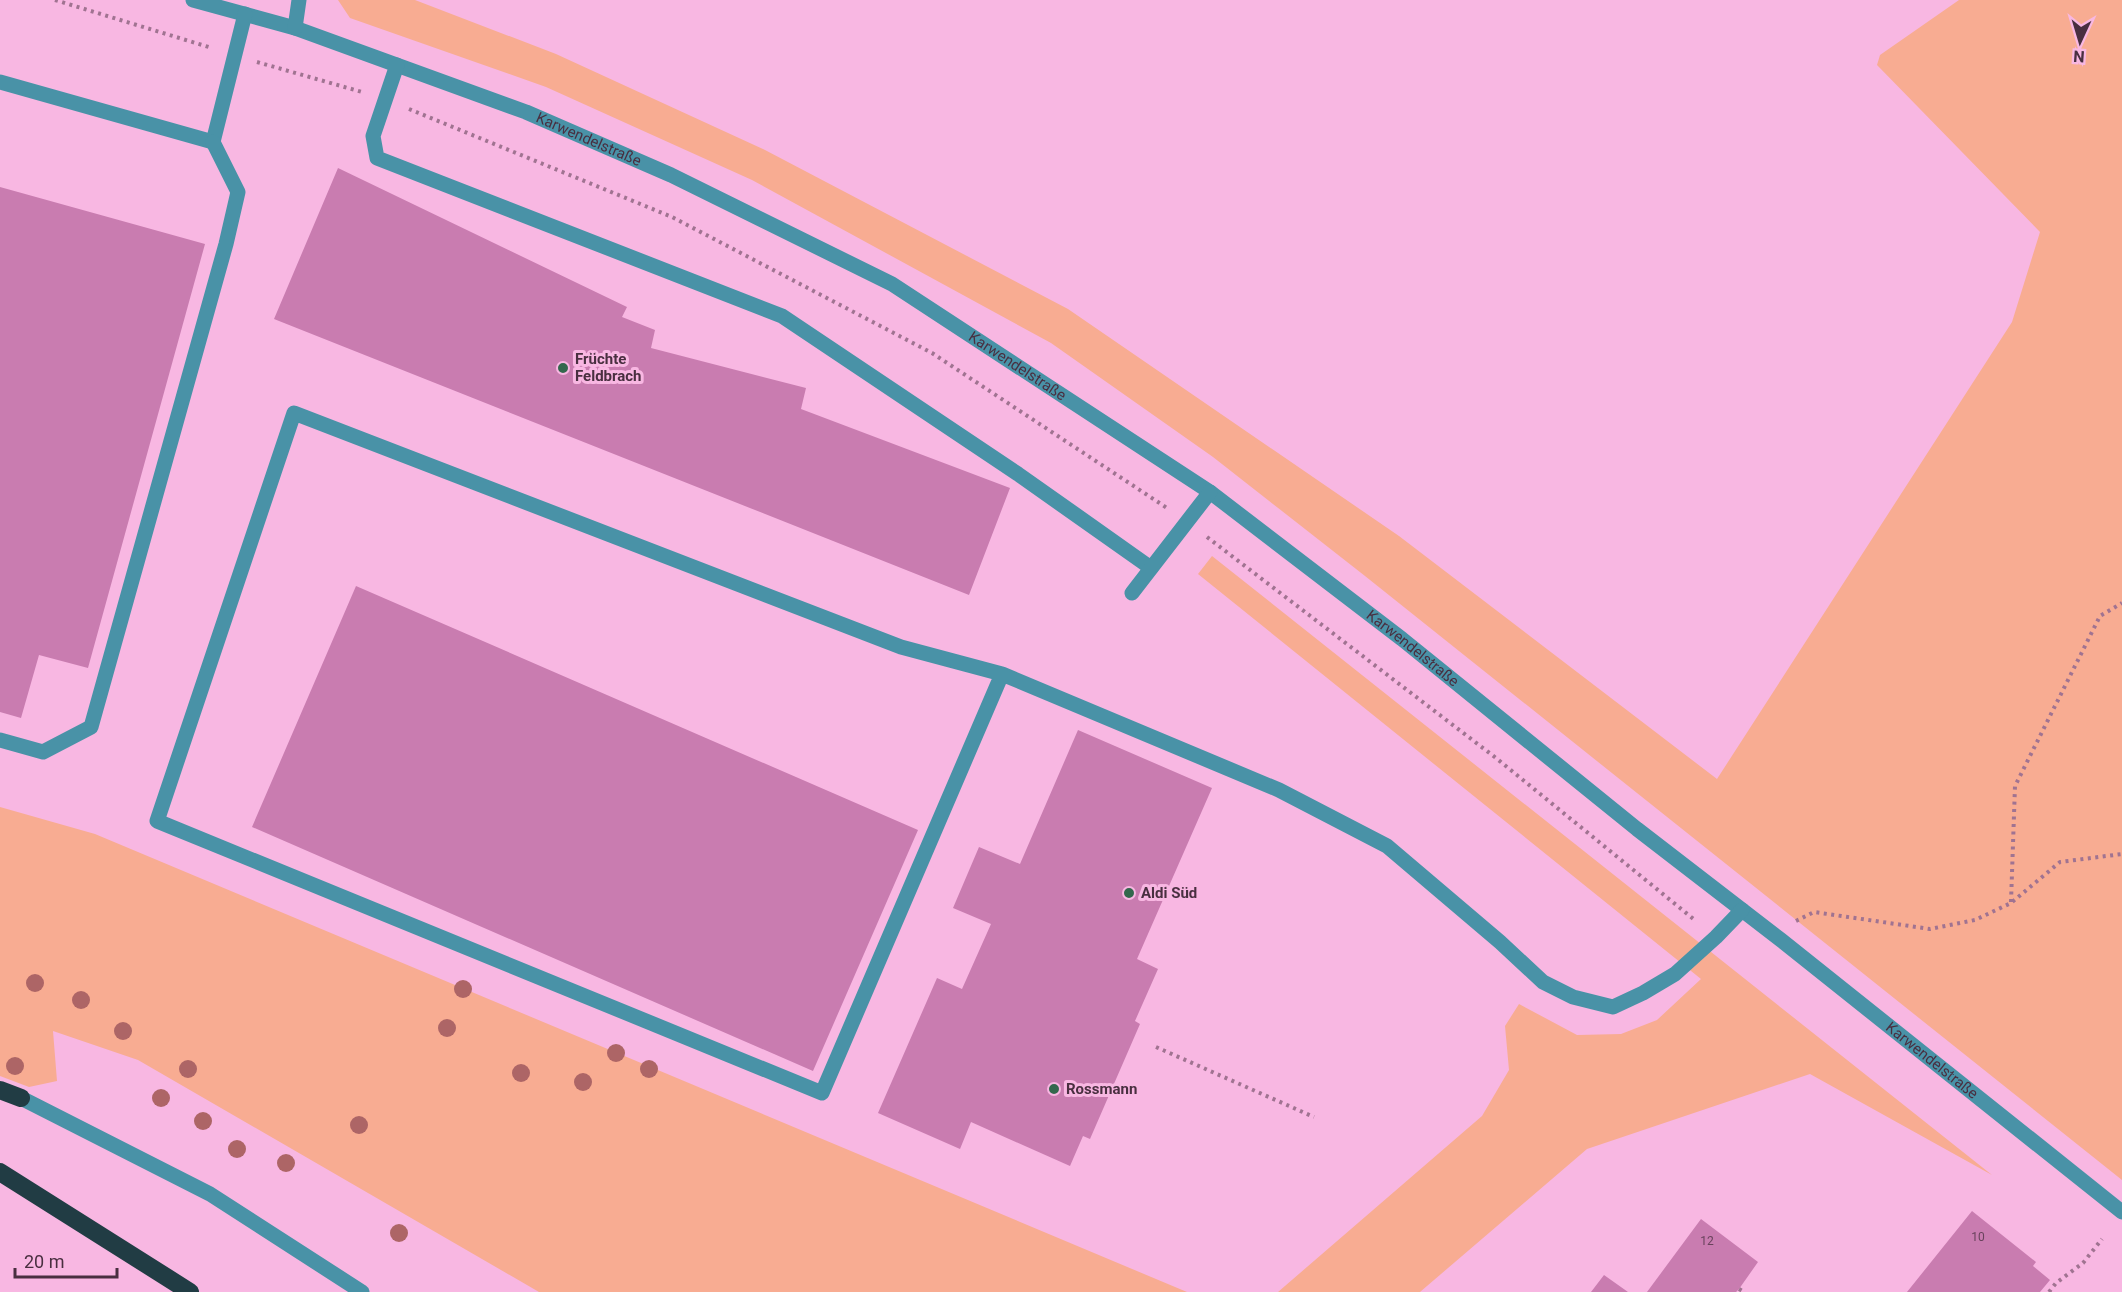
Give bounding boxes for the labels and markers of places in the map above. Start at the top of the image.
place label: Früchte Feldbrach [575,350,642,385]
marker: Früchte Feldbrach [556,361,570,375]
place label: Aldi Süd [1141,884,1197,902]
marker: Aldi Süd [1122,886,1136,900]
place label: Rossmann [1066,1080,1137,1098]
marker: Rossmann [1047,1082,1061,1096]

